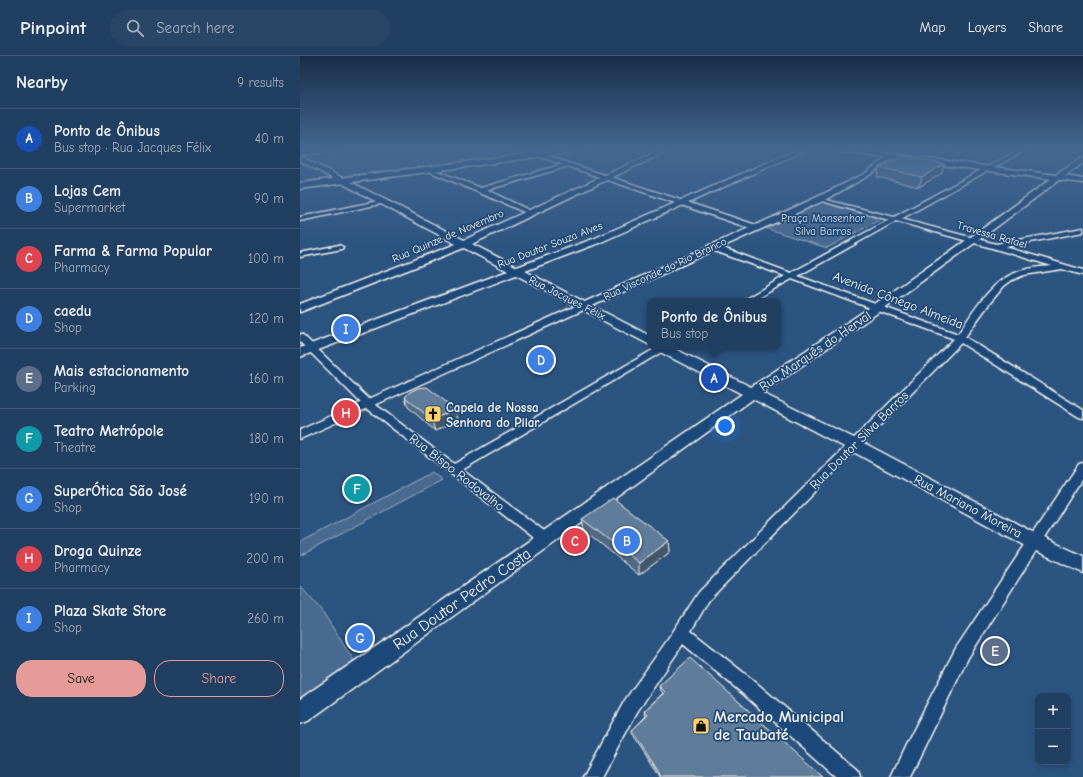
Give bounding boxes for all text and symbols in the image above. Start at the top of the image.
search box [110,10,390,46]
text: Pinpoint [20,17,86,39]
icon: search [124,17,146,39]
text: Search here [156,19,234,37]
text: Map [919,19,946,36]
text: Layers [968,19,1006,36]
text: Share [1028,19,1063,36]
text: Nearby [16,73,67,92]
text: 9 results [237,75,284,90]
text: Ponto de Ônibus [54,122,160,140]
text: A [25,131,33,146]
text: 40 m [255,131,284,146]
text: Bus stop · Rua Jacques Félix [54,140,211,155]
text: Lojas Cem [54,182,121,200]
text: B [25,191,33,206]
text: 90 m [254,191,284,206]
text: Supermarket [54,200,125,215]
street label: Rua Quinze de Novembro [390,206,506,265]
park label: Praça Monsenhor Silva Barros [781,212,866,238]
street label: Rua Doutor Souza Alves [496,219,605,271]
street label: Travessa Rafael [955,219,1029,251]
street label: Rua Visconde do Rio Branco [601,235,729,303]
text: Farma & Farma Popular [54,242,212,260]
text: C [25,251,33,266]
text: 100 m [248,251,284,266]
text: Pharmacy [54,260,110,275]
street label: Avenida Cônego Almeida [831,268,965,332]
street label: Rua Jacques Félix [527,273,608,323]
popup [647,298,781,350]
text: caedu [54,302,92,320]
text: Ponto de Ônibus [661,308,767,326]
street label: Rua Marquês do Herval [756,308,874,394]
text: D [25,311,33,326]
text: 120 m [249,311,284,326]
pin: I [333,314,359,344]
text: Shop [54,320,82,335]
text: Bus stop [661,326,708,341]
pin: D [528,345,554,375]
text: Mais estacionamento [54,362,189,380]
pin: A [701,363,727,393]
text: E [25,371,33,386]
text: 160 m [249,371,284,386]
text: Parking [54,380,96,395]
street label: Rua Doutor Silva Barros [807,388,911,492]
pin: H [333,398,359,428]
place label: Capela de Nossa Senhora do Pilar [446,400,540,430]
church icon: Capela de Nossa Senhora do Pilar [423,404,443,424]
your location [715,416,735,436]
text: Teatro Metrópole [54,422,164,440]
street label: Rua Bispo Rodovalho [406,430,508,514]
text: F [25,431,33,446]
text: 180 m [249,431,284,446]
text: Theatre [54,440,96,455]
street label: Rua Mariano Moreira [911,471,1025,541]
pin: F [344,474,370,504]
text: SuperÓtica São José [54,482,187,500]
text: G [24,491,34,506]
text: 190 m [249,491,284,506]
text: Shop [54,500,82,515]
pin: C [562,526,588,556]
pin: B [614,526,640,556]
text: Droga Quinze [54,542,142,560]
street label: Rua Doutor Pedro Costa [390,545,534,653]
text: H [24,551,34,566]
text: 200 m [246,551,284,566]
text: Pharmacy [54,560,110,575]
text: Plaza Skate Store [54,602,166,620]
text: I [26,611,32,626]
text: 260 m [247,611,284,626]
text: Shop [54,620,82,635]
pin: G [347,623,373,653]
pin: E [982,636,1008,666]
button: Save [16,660,146,697]
button: Share [154,660,284,697]
map controls [1035,693,1071,765]
button: + [1035,693,1071,729]
place label: Mercado Municipal de Taubaté [714,708,844,744]
shop icon: Mercado Municipal de Taubaté [691,716,711,736]
button: − [1035,729,1071,765]

